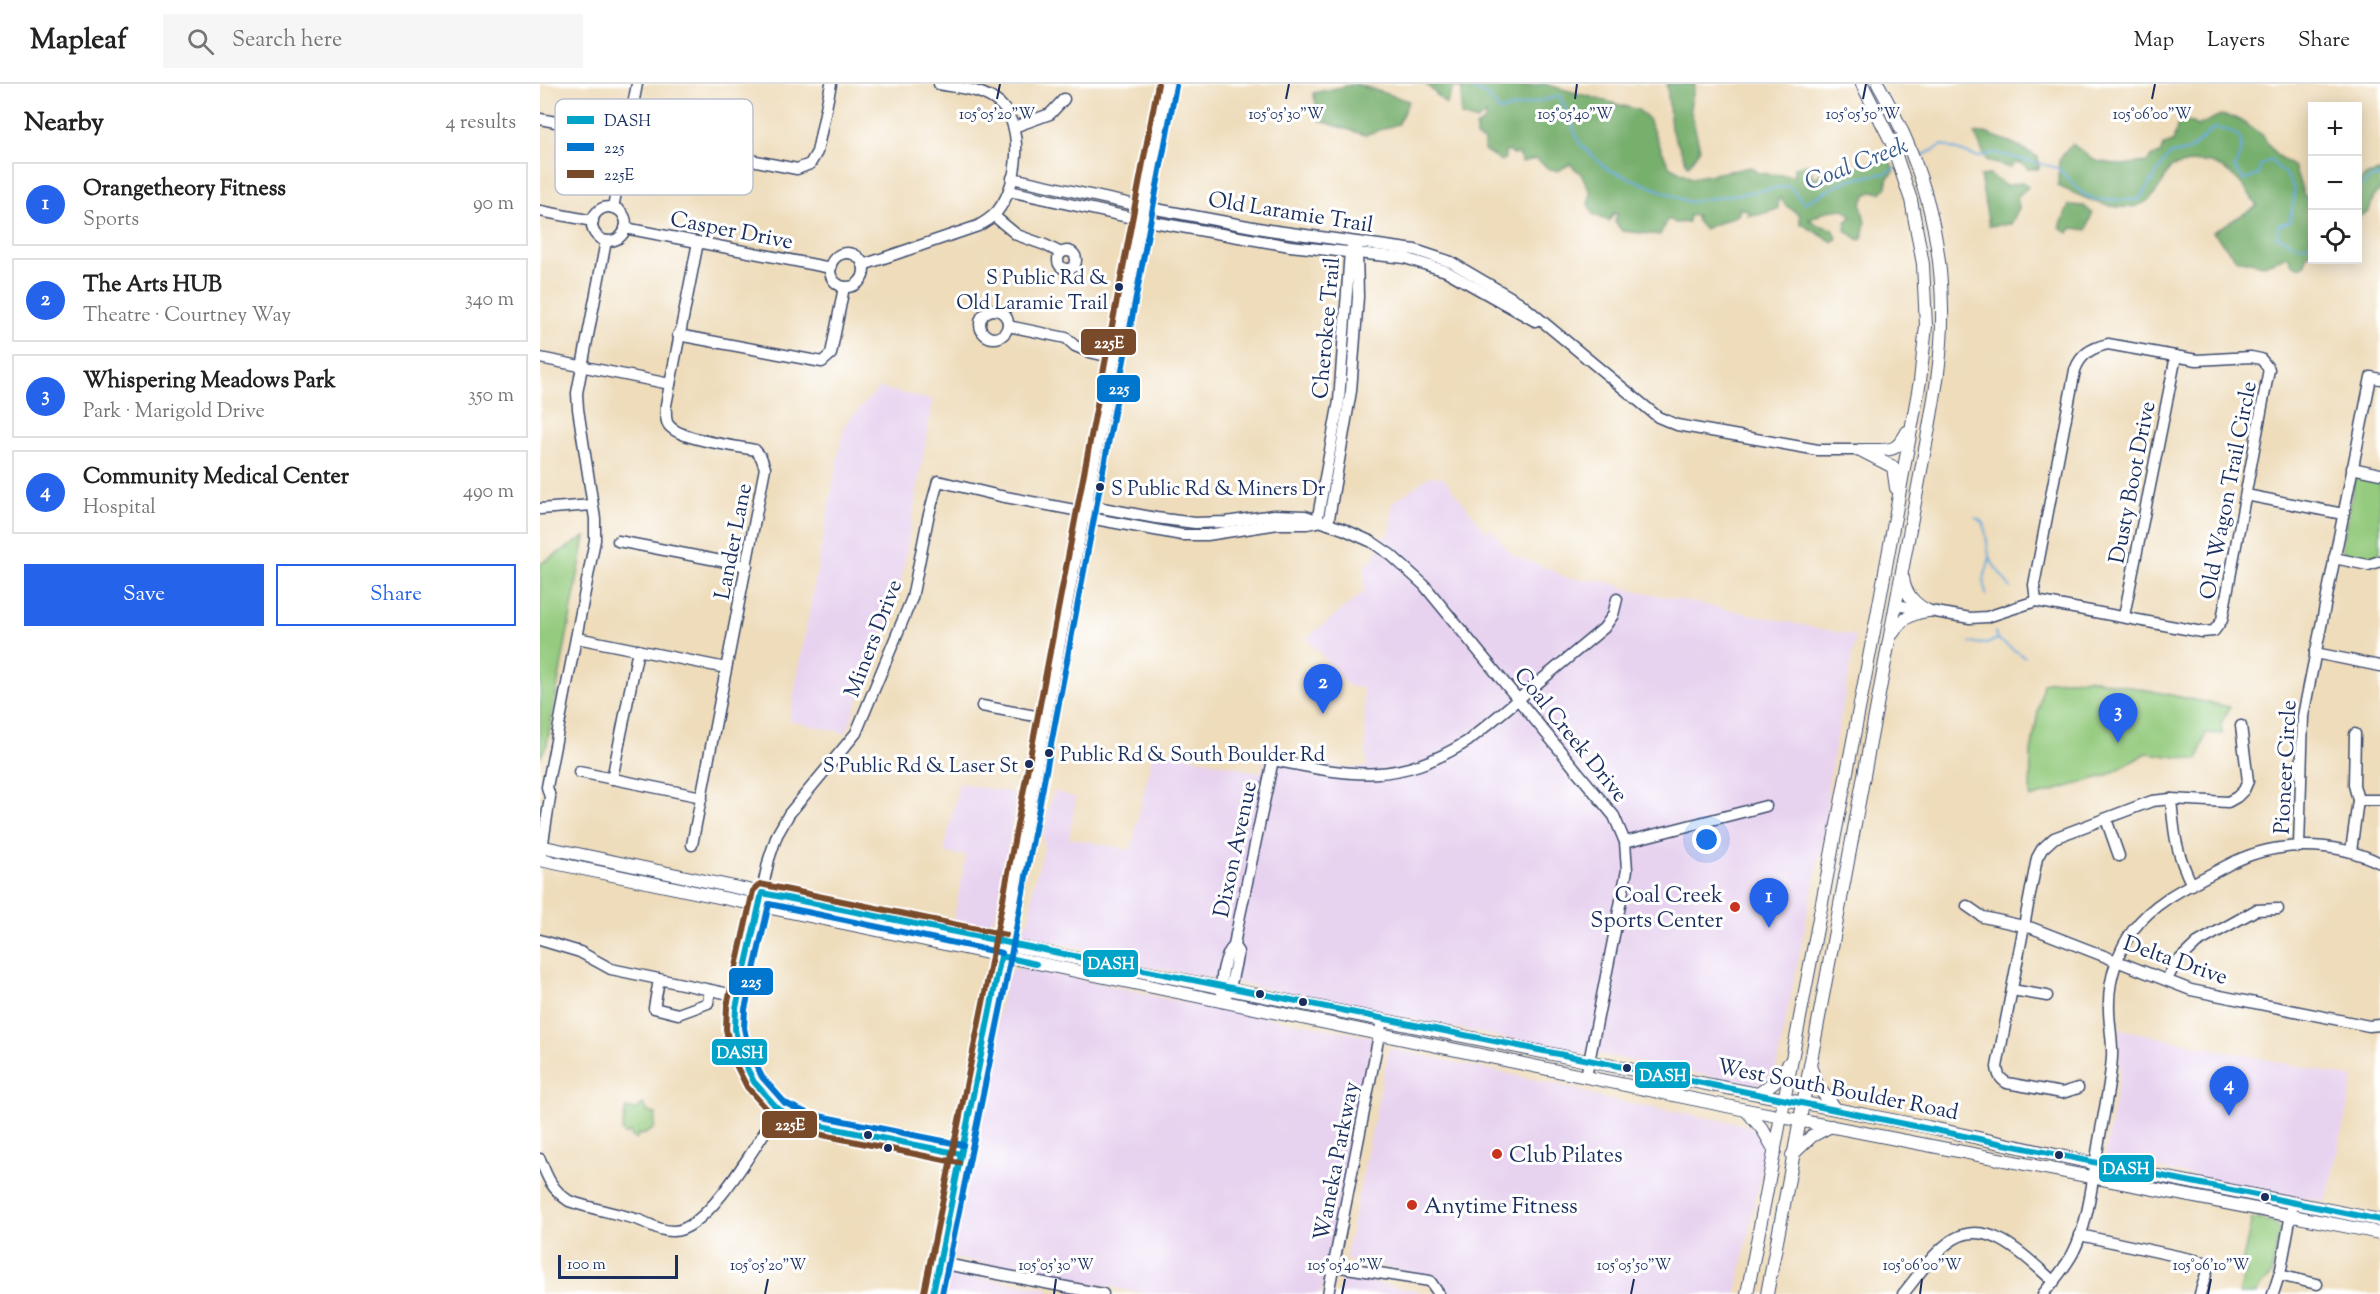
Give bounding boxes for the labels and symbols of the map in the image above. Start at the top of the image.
legend [555,99,753,195]
text: 105°05'20"W [959,105,1035,126]
text: 105°05'30"W [1248,105,1324,126]
text: 105°05'40"W [1537,105,1613,126]
text: 105°05'50"W [1826,105,1901,126]
text: 105°06'00"W [2113,105,2192,126]
text: DASH [604,111,651,134]
water label: Coal Creek [1800,130,1913,200]
text: 225 [604,138,625,161]
text: 225E [604,165,634,188]
street label: Old Laramie Trail [1206,185,1375,243]
street label: Casper Drive [667,204,796,260]
street label: Cherokee Trail [1306,256,1350,400]
place label: S Public Rd & Old Laramie Trail [956,265,1108,319]
marker: S Public Rd & Old Laramie Trail [1113,281,1125,293]
line badge: 225E [1080,328,1137,356]
text: 225E [1094,333,1124,356]
line badge: 225 [1096,374,1141,403]
text: 225 [1109,379,1130,402]
street label: Old Wagon Trail Circle [2193,379,2267,603]
street label: Dusty Boot Drive [2103,399,2165,567]
place label: S Public Rd & Miners Dr [1111,476,1326,505]
street label: Lander Lane [708,481,762,603]
marker: S Public Rd & Miners Dr [1094,481,1106,493]
street label: Miners Drive [838,575,912,703]
street label: Coal Creek Drive [1505,661,1634,810]
pin: 2 [1304,664,1342,714]
pin: 3 [2098,694,2138,743]
street label: Pioneer Circle [2268,699,2306,835]
place label: Public Rd & South Boulder Rd [1060,742,1325,771]
marker: Public Rd & South Boulder Rd [1043,747,1055,759]
place label: S Public Rd & Laser St [823,753,1018,782]
marker: S Public Rd & Laser St [1023,758,1035,770]
street label: Dixon Avenue [1207,778,1267,921]
your location [1692,825,1721,854]
pin: 1 [1750,878,1788,928]
place label: Coal Creek Sports Center [1590,881,1723,938]
marker: Coal Creek Sports Center [1728,900,1742,914]
street label: Delta Drive [2118,929,2232,995]
line badge: DASH [1082,949,1139,978]
text: DASH [1088,954,1135,977]
line badge: 225 [728,967,774,996]
text: 225 [741,972,762,995]
unlabelled marker [1254,988,1266,1000]
unlabelled marker [1297,996,1309,1008]
line badge: DASH [711,1038,768,1066]
text: DASH [717,1043,764,1066]
street label: West South Boulder Road [1714,1052,1961,1130]
line badge: DASH [1634,1061,1691,1089]
unlabelled marker [1621,1062,1633,1074]
text: DASH [1640,1066,1687,1089]
pin: 4 [2210,1066,2248,1116]
street label: Waneka Parkway [1307,1079,1369,1244]
line badge: 225E [761,1110,818,1139]
text: 225E [775,1115,805,1138]
unlabelled marker [862,1129,874,1141]
place label: Club Pilates [1509,1141,1623,1173]
unlabelled marker [882,1142,894,1154]
marker: Club Pilates [1490,1147,1504,1161]
unlabelled marker [2053,1149,2065,1161]
line badge: DASH [2098,1154,2155,1183]
text: DASH [2103,1159,2150,1182]
unlabelled marker [2259,1191,2271,1203]
place label: Anytime Fitness [1424,1192,1578,1224]
marker: Anytime Fitness [1405,1198,1419,1212]
scale bar [558,1252,678,1280]
text: 105°05'20"W [730,1256,806,1277]
text: 105°05'30"W [1018,1256,1094,1277]
text: 105°05'40"W [1307,1256,1383,1277]
text: 105°05'50"W [1597,1256,1672,1277]
text: 105°06'00"W [1883,1256,1962,1277]
text: 105°06'10"W [2173,1256,2250,1277]

